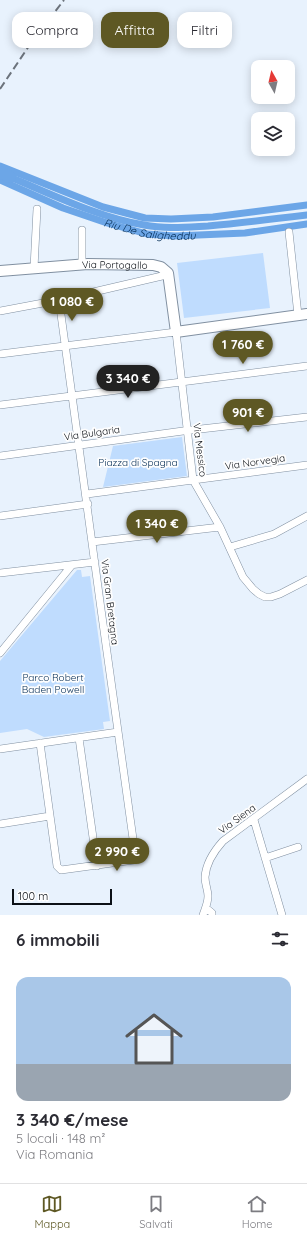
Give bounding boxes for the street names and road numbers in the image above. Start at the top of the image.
street label: Via Portogallo [81,257,148,271]
street label: Via Messico [190,422,210,478]
street label: Via Bulgaria [63,423,121,443]
street label: Via Norvegia [224,451,286,473]
street label: Via Gran Bretagna [98,558,122,646]
street label: Via Siena [216,801,258,837]

